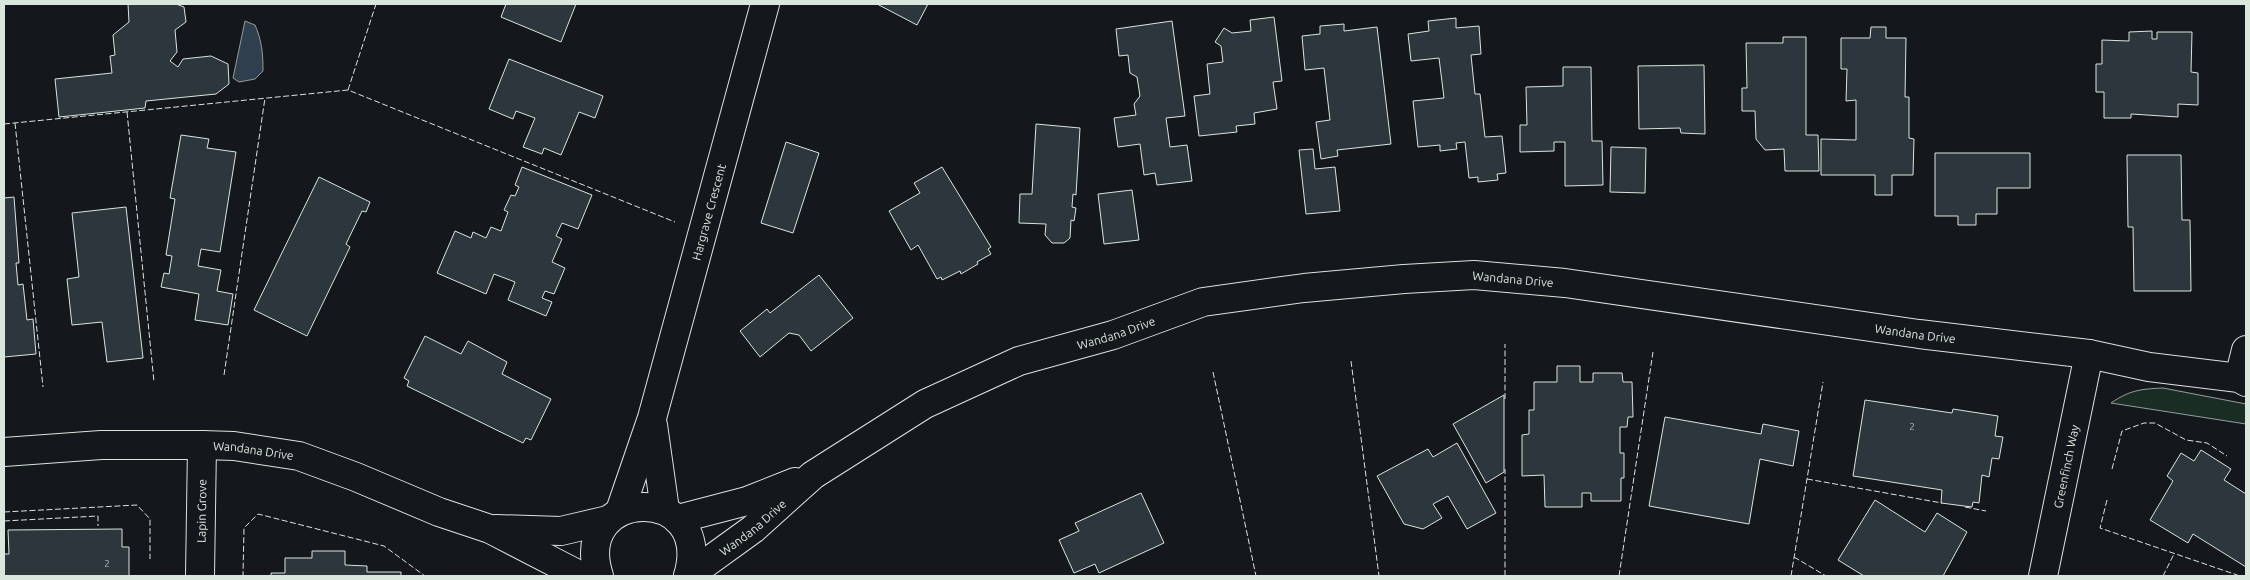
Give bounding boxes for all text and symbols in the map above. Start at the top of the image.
street label: Hargrave Crescent [689,162,728,262]
street label: Wandana Drive [1472,268,1554,288]
street label: Wandana Drive [1076,314,1157,351]
street label: Wandana Drive [1874,321,1956,345]
house number: 2 [1909,421,1915,432]
street label: Greenfinch Way [2051,423,2081,509]
street label: Wandana Drive [213,439,295,462]
street label: Lapin Grove [194,479,208,543]
street label: Wandana Drive [717,496,788,558]
house number: 2 [104,558,110,569]

